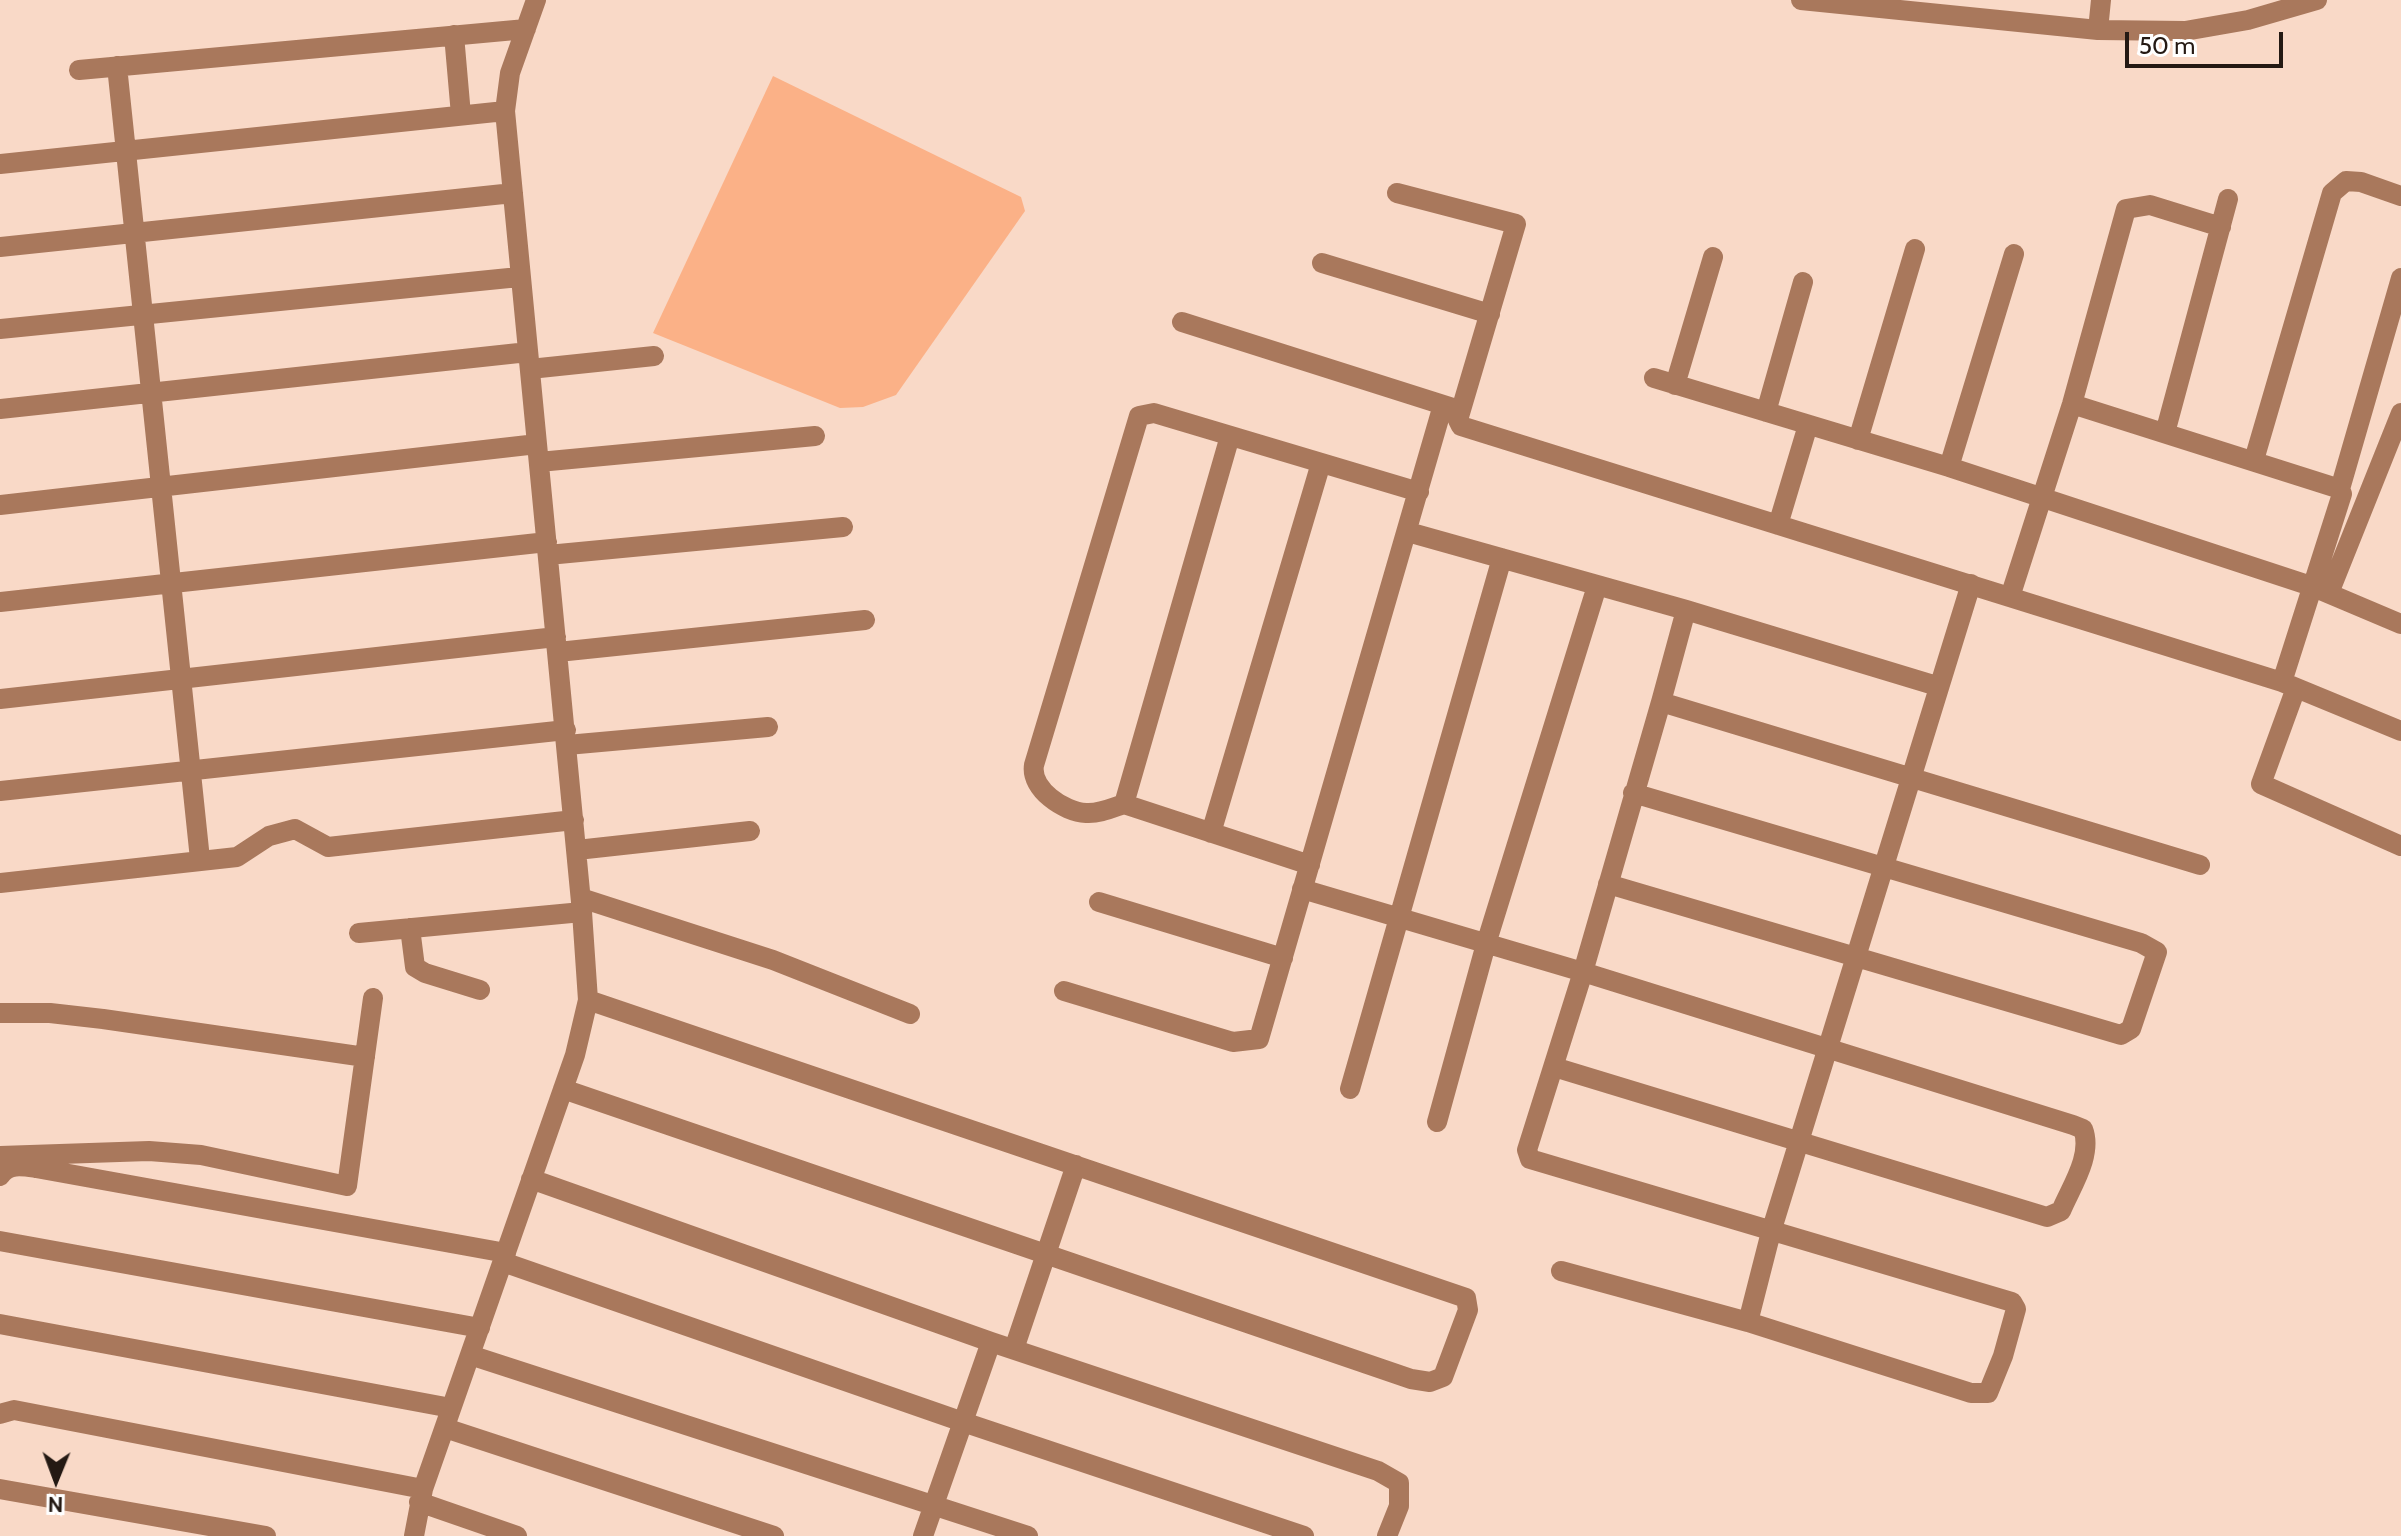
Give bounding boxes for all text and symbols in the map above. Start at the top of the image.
scale bar [2129,16,2287,66]
text: 50 m [2139,31,2195,60]
north arrow [16,1440,96,1520]
text: N [48,1491,64,1518]

